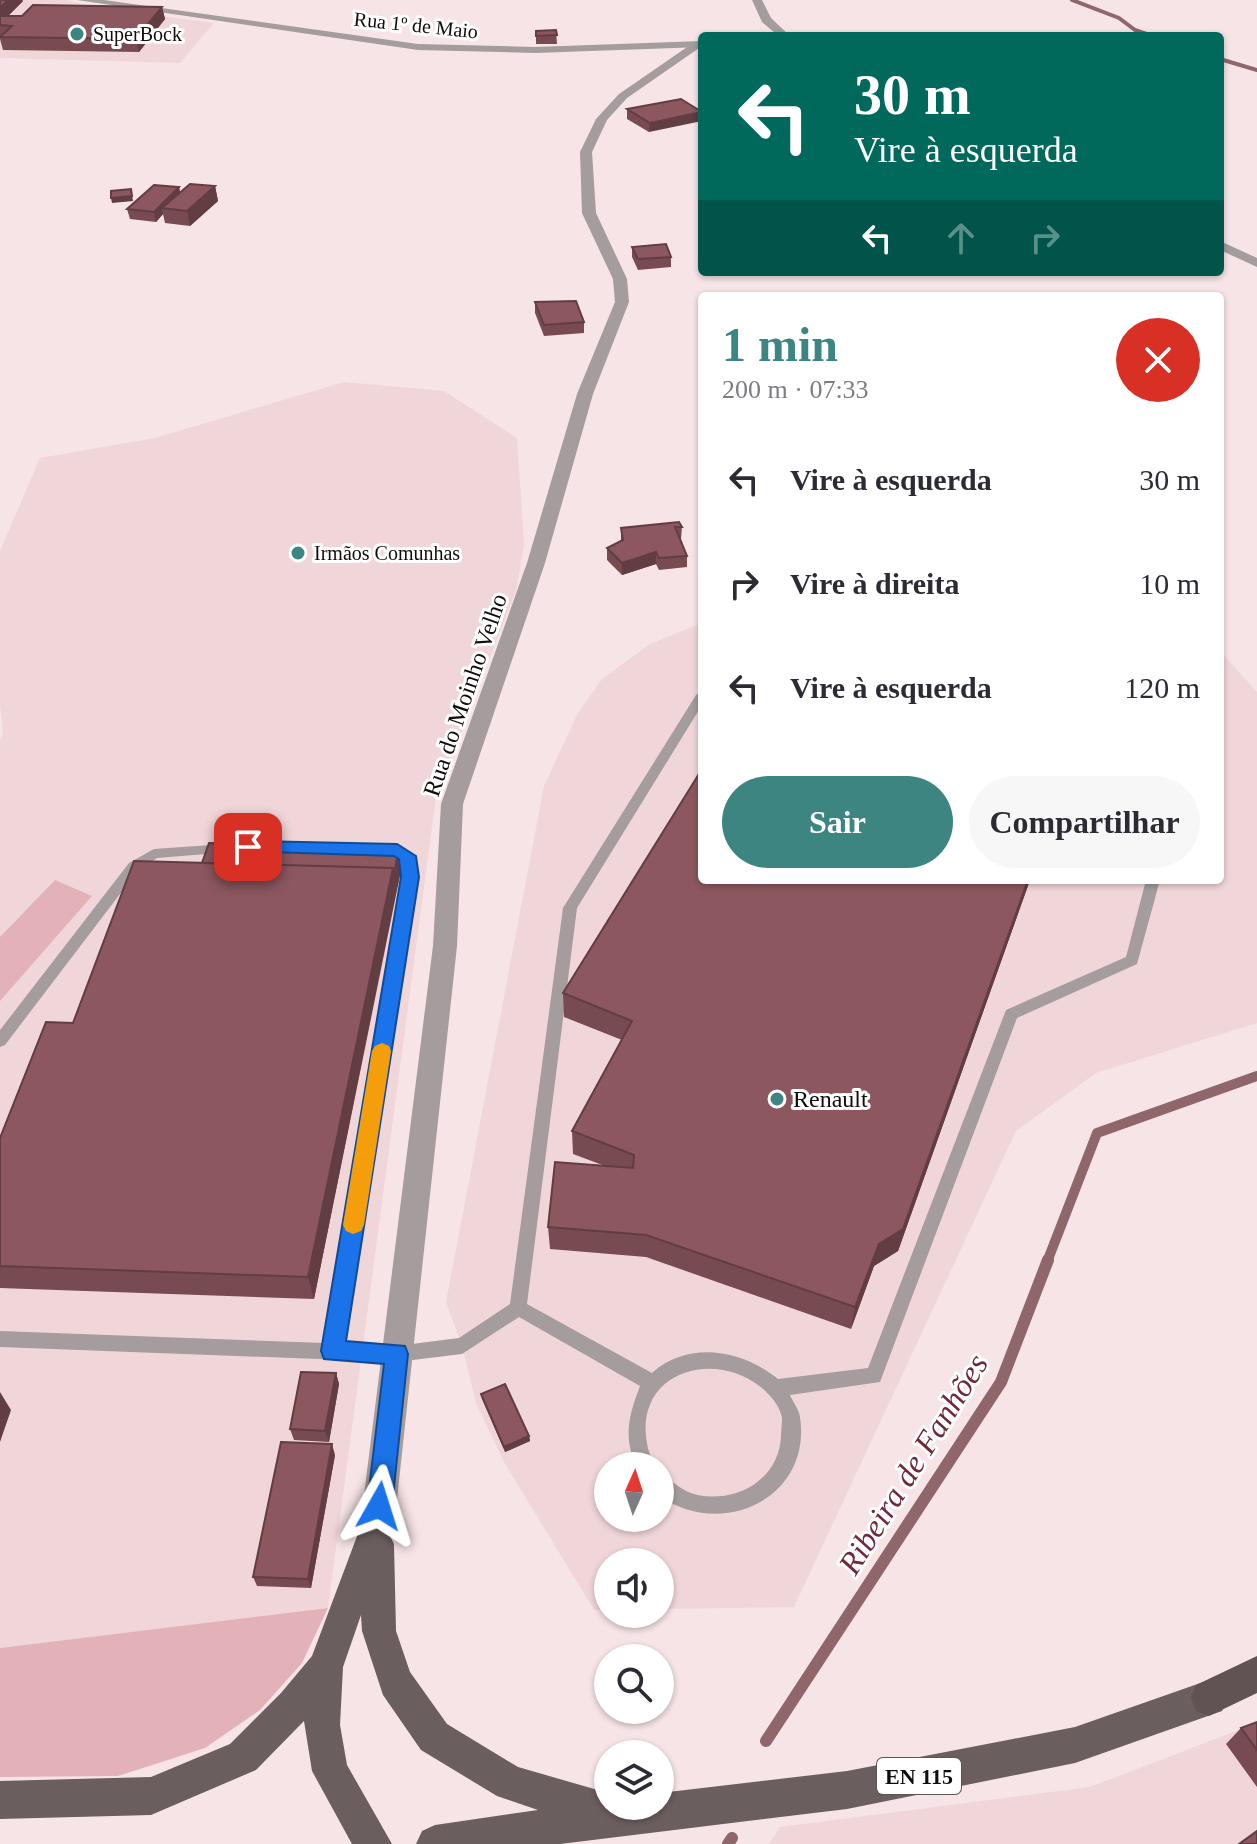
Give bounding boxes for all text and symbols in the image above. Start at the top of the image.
street label: Rua 1º de Maio [353,8,479,42]
place label: SuperBock [93,23,182,46]
marker: SuperBock [68,25,86,43]
icon: left [722,64,826,168]
text: 30 m [854,64,971,126]
text: Vire à esquerda [854,130,1078,170]
icon: left [855,216,899,260]
icon: ahead [939,216,983,260]
icon: right [1023,216,1067,260]
text: 1 min [722,318,838,371]
button: close [1116,318,1200,402]
text: 200 m · 07:33 [722,375,869,404]
icon: left [722,458,766,502]
text: Vire à esquerda [790,463,992,496]
text: 30 m [1139,463,1200,496]
place label: Irmãos Comunhas [314,542,460,564]
marker: Irmãos Comunhas [289,544,307,562]
icon: right [722,562,766,606]
text: Vire à direita [790,567,959,600]
text: 10 m [1139,567,1200,600]
street label: Rua do Moinho Velho [418,590,512,800]
icon: left [722,666,766,710]
text: Vire à esquerda [790,671,992,704]
text: 120 m [1124,671,1200,704]
button: Sair [722,776,953,868]
button: Compartilhar [969,776,1200,868]
pin [214,813,282,881]
icon: arrive [226,825,270,869]
place label: Renault [793,1086,868,1112]
marker: Renault [768,1090,786,1108]
water label: Ribeira de Fanhões [830,1347,995,1581]
north arrow [594,1452,674,1532]
map controls [594,1452,674,1820]
position arrow [337,1464,421,1548]
button: sound [594,1548,674,1628]
button: search [594,1644,674,1724]
button: layers [594,1740,674,1820]
road number: EN 115 [877,1758,961,1794]

